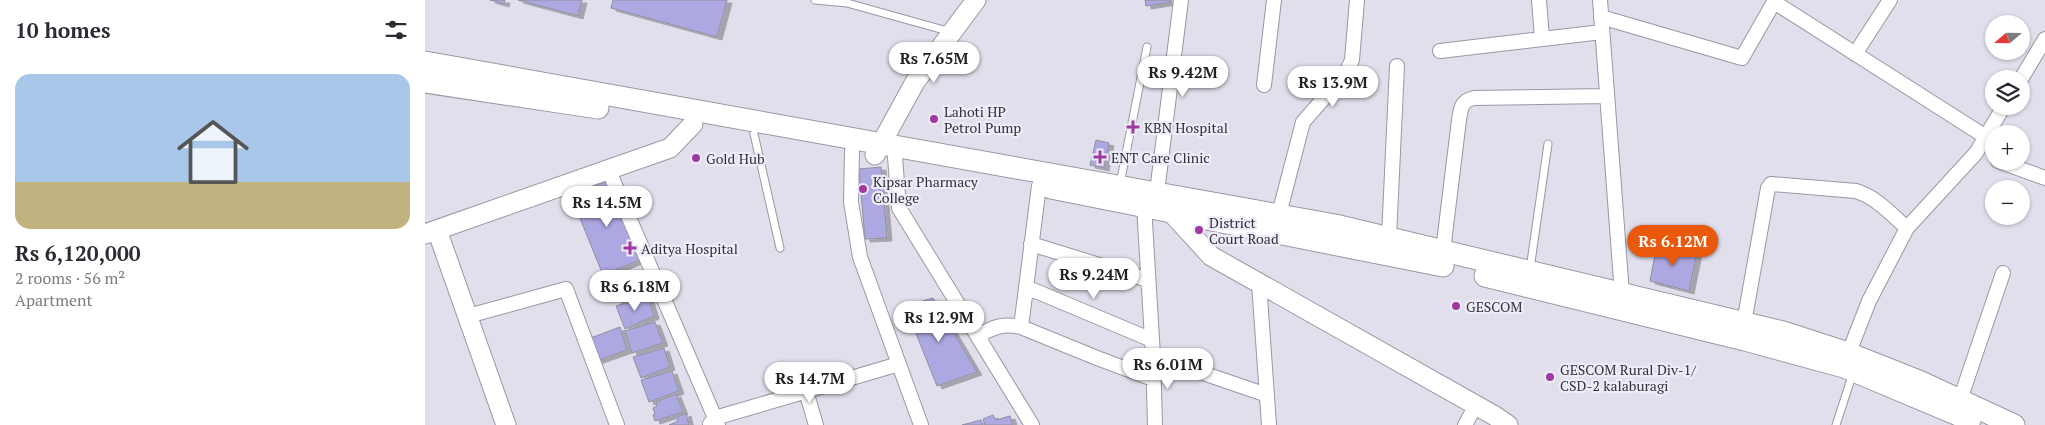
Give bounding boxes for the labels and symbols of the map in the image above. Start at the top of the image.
north arrow [1985,15,2030,60]
pin: Rs 7.65M [882,42,986,84]
pin: Rs 9.42M [1131,56,1235,98]
pin: Rs 13.9M [1281,66,1385,108]
place label: Lahoti HP Petrol Pump [944,102,1021,137]
marker: Lahoti HP Petrol Pump [928,113,940,125]
place label: KBN Hospital [1144,118,1228,137]
marker: KBN Hospital [1126,120,1140,134]
place label: ENT Care Clinic [1111,148,1210,167]
place label: Gold Hub [706,149,765,168]
marker: ENT Care Clinic [1093,150,1107,164]
marker: Gold Hub [690,152,702,164]
place label: Kipsar Pharmacy College [873,172,979,207]
marker: Kipsar Pharmacy College [857,183,869,195]
pin: Rs 14.5M [555,186,659,228]
place label: District Court Road [1209,213,1279,248]
marker: District Court Road [1193,224,1205,236]
pin: Rs 6.12M [1621,224,1725,267]
place label: Aditya Hospital [641,239,738,258]
marker: Aditya Hospital [623,241,637,255]
pin: Rs 9.24M [1042,258,1146,300]
pin: Rs 6.18M [583,270,687,312]
place label: GESCOM [1466,297,1522,316]
pin: Rs 12.9M [887,300,991,343]
marker: GESCOM [1450,300,1462,312]
pin: Rs 6.01M [1116,348,1220,390]
place label: GESCOM Rural Div-1/ CSD-2 kalaburagi [1560,360,1697,395]
pin: Rs 14.7M [758,362,862,404]
marker: GESCOM Rural Div-1/ CSD-2 kalaburagi [1544,371,1556,383]

